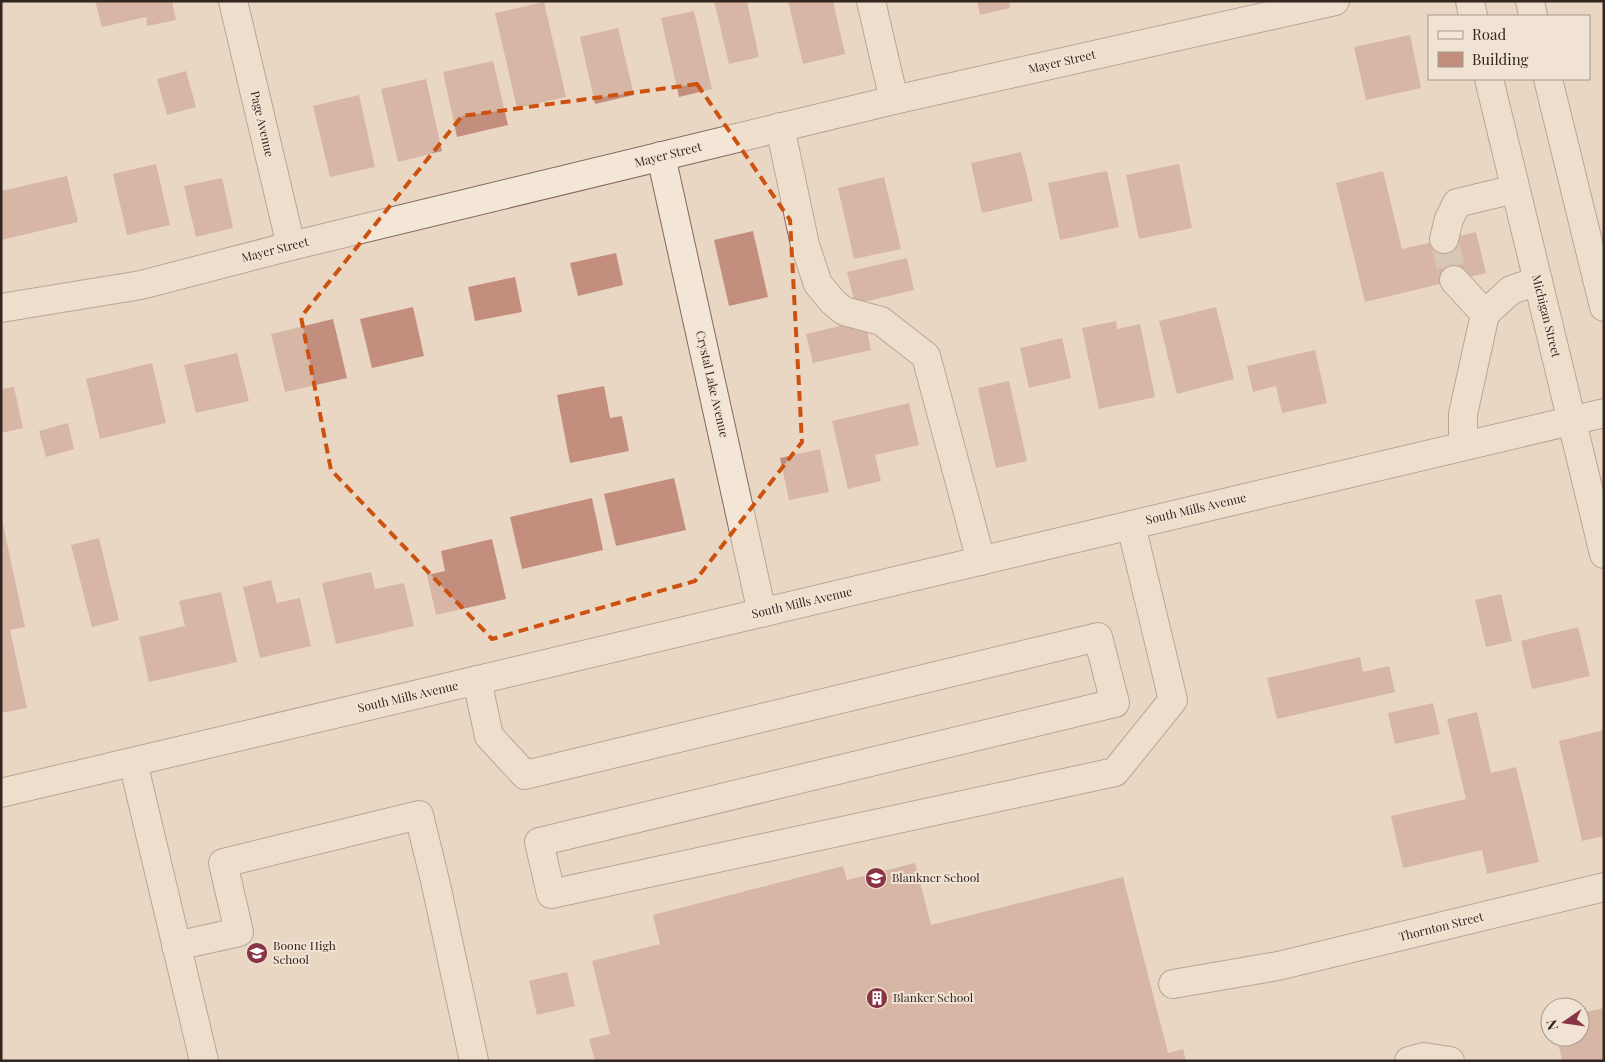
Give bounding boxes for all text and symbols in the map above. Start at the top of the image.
legend [1428,15,1590,80]
text: Road [1472,24,1506,44]
street label: Mayer Street [1027,45,1098,77]
text: Building [1472,49,1529,69]
street label: Page Avenue [248,89,278,158]
street label: Mayer Street [633,138,704,170]
street label: Mayer Street [240,233,311,265]
street label: Michigan Street [1529,273,1565,360]
street label: Crystal Lake Avenue [693,329,733,439]
street label: South Mills Avenue [1144,489,1248,527]
street label: South Mills Avenue [750,583,854,621]
street label: South Mills Avenue [356,677,460,715]
school or university icon: Blankner School [864,866,888,890]
place label: Blankner School [892,869,980,885]
street label: Thornton Street [1397,908,1485,944]
place label: Boone High School [273,937,336,967]
school or university icon: Boone High School [245,941,269,965]
building icon: Blanker School [865,986,889,1010]
place label: Blanker School [893,989,974,1005]
north arrow [1540,997,1590,1047]
text: N [1541,1018,1562,1032]

